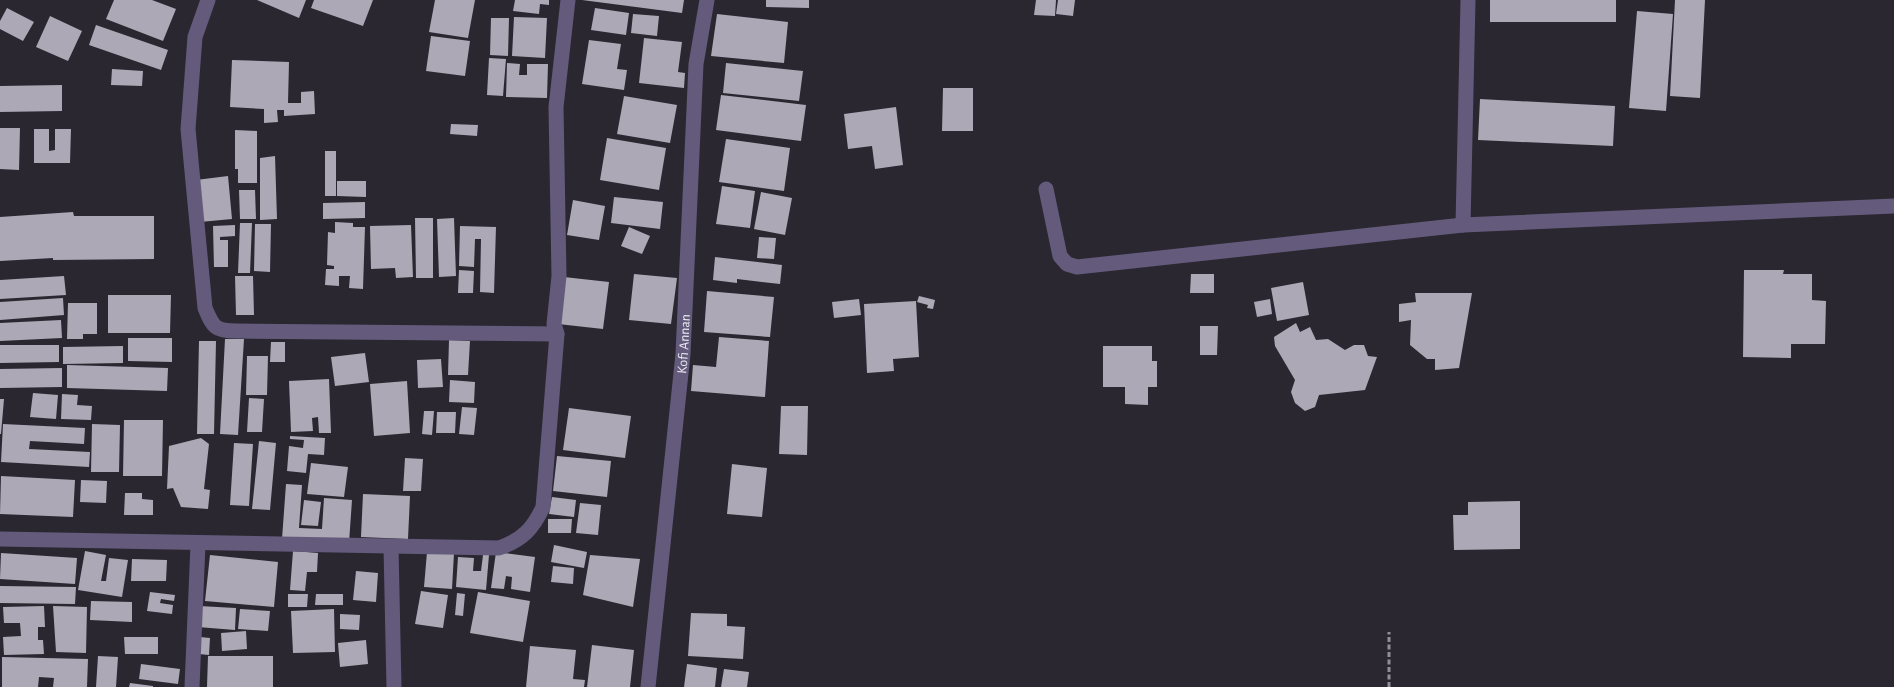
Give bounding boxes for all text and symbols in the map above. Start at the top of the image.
street label: Kofi Annan [675,314,693,375]

